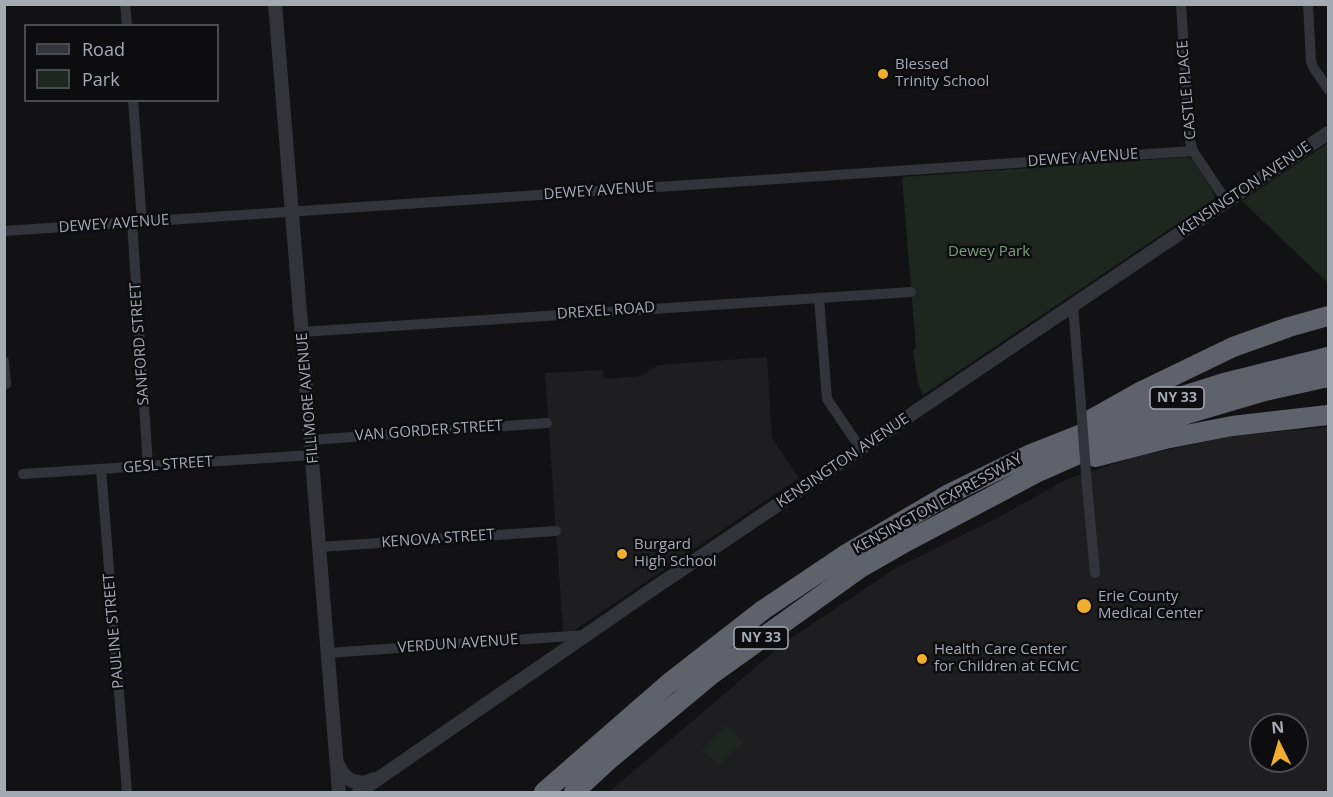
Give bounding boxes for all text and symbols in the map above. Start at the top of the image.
legend [24,24,219,102]
text: Road [82,37,125,61]
street label: CASTLE PLACE [1174,40,1200,140]
place label: Blessed Trinity School [895,56,989,91]
text: Park [82,67,120,91]
marker: Blessed Trinity School [876,67,890,81]
street label: KENSINGTON AVENUE [1175,138,1315,240]
street label: DEWEY AVENUE [1027,145,1139,171]
street label: DEWEY AVENUE [543,178,655,204]
street label: DEWEY AVENUE [58,211,170,237]
park label: Dewey Park [948,243,1030,261]
street label: SANFORD STREET [127,282,153,406]
street label: DREXEL ROAD [556,299,656,323]
street label: FILLMORE AVENUE [293,332,323,464]
road number: NY 33 [1150,387,1204,409]
street label: KENSINGTON AVENUE [773,410,913,512]
street label: VAN GORDER STREET [354,417,504,445]
street label: KENSINGTON EXPRESSWAY [850,450,1026,558]
street label: GESL STREET [123,453,213,477]
street label: KENOVA STREET [381,526,495,552]
place label: Burgard High School [634,536,717,571]
marker: Burgard High School [615,547,629,561]
street label: PAULINE STREET [100,573,128,689]
place label: Erie County Medical Center [1098,588,1203,623]
marker: Erie County Medical Center [1075,597,1093,615]
road number: NY 33 [734,627,788,649]
street label: VERDUN AVENUE [397,631,519,657]
place label: Health Care Center for Children at ECMC [934,641,1079,676]
marker: Health Care Center for Children at ECMC [915,652,929,666]
north arrow [1249,713,1309,773]
text: N [1270,716,1285,739]

